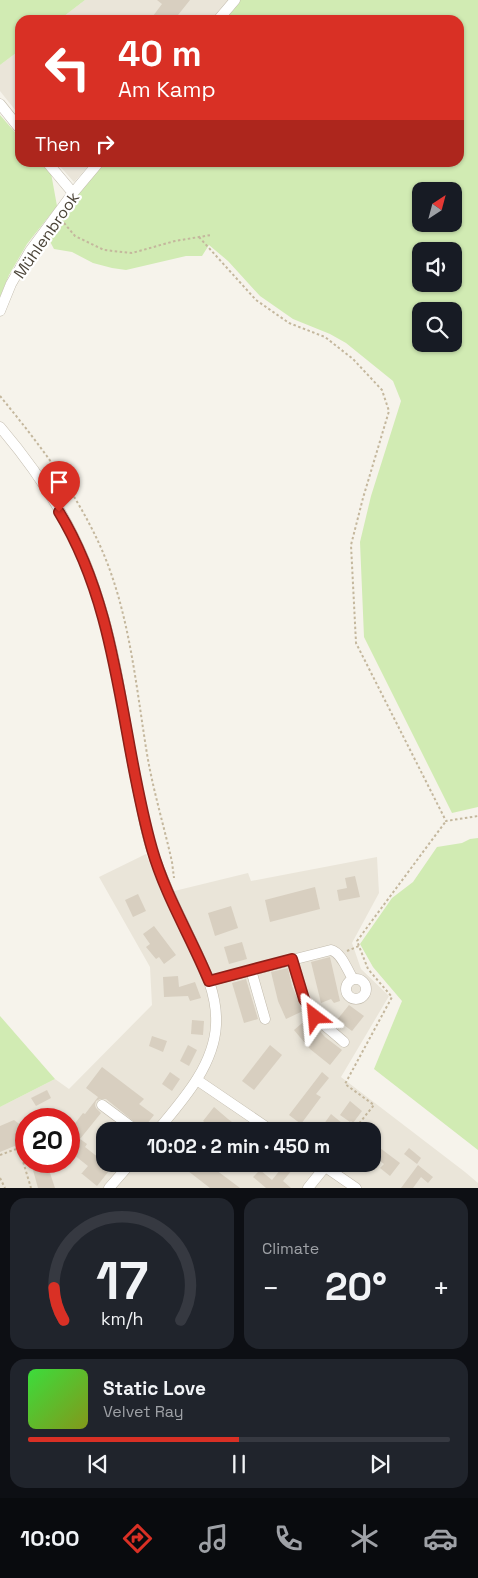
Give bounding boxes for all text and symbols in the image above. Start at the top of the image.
text: 40 m [118,32,202,76]
icon: left [35,35,100,100]
text: Am Kamp [118,75,216,103]
icon: right [91,130,119,158]
text: Then [35,132,81,157]
north arrow [412,182,462,232]
map controls [412,182,462,352]
street label: Mühlenbrook [9,188,84,283]
button: sound [412,242,462,292]
button: search [412,302,462,352]
pin [38,461,80,512]
icon: arrive [45,468,73,496]
position arrow [288,990,340,1042]
speed limit sign: 20 [15,1108,80,1173]
text: 10:02 · 2 min · 450 m [147,1134,330,1159]
text: Climate [262,1238,319,1259]
text: 17 [96,1248,148,1314]
text: 20° [325,1263,387,1311]
text: − [262,1270,279,1306]
text: + [433,1270,450,1306]
text: km/h [101,1307,143,1330]
text: Static Love [103,1376,206,1401]
text: Velvet Ray [103,1401,184,1422]
icon: previous [84,1450,112,1478]
icon: pause [225,1450,253,1478]
icon: next [366,1450,394,1478]
icon: directions [120,1521,155,1556]
icon: music [196,1521,231,1556]
icon: phone [271,1521,306,1556]
icon: climate [347,1521,382,1556]
icon: car [423,1521,458,1556]
text: 10:00 [20,1524,80,1552]

